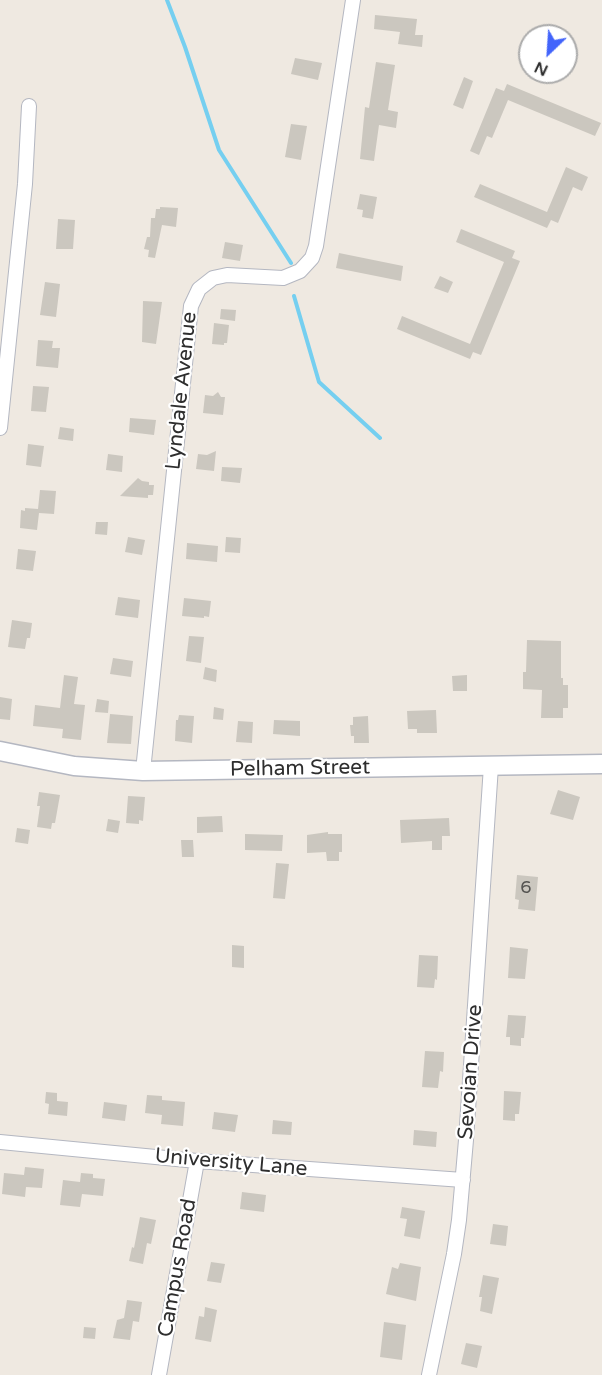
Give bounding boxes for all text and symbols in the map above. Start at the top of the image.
north arrow [518,24,578,84]
text: N [531,57,551,80]
street label: Lyndale Avenue [161,311,203,471]
street label: Pelham Street [230,755,370,783]
house number: 6 [520,877,532,899]
street label: Sevoian Drive [454,1004,488,1140]
street label: University Lane [154,1144,308,1182]
street label: Campus Road [153,1197,203,1339]

